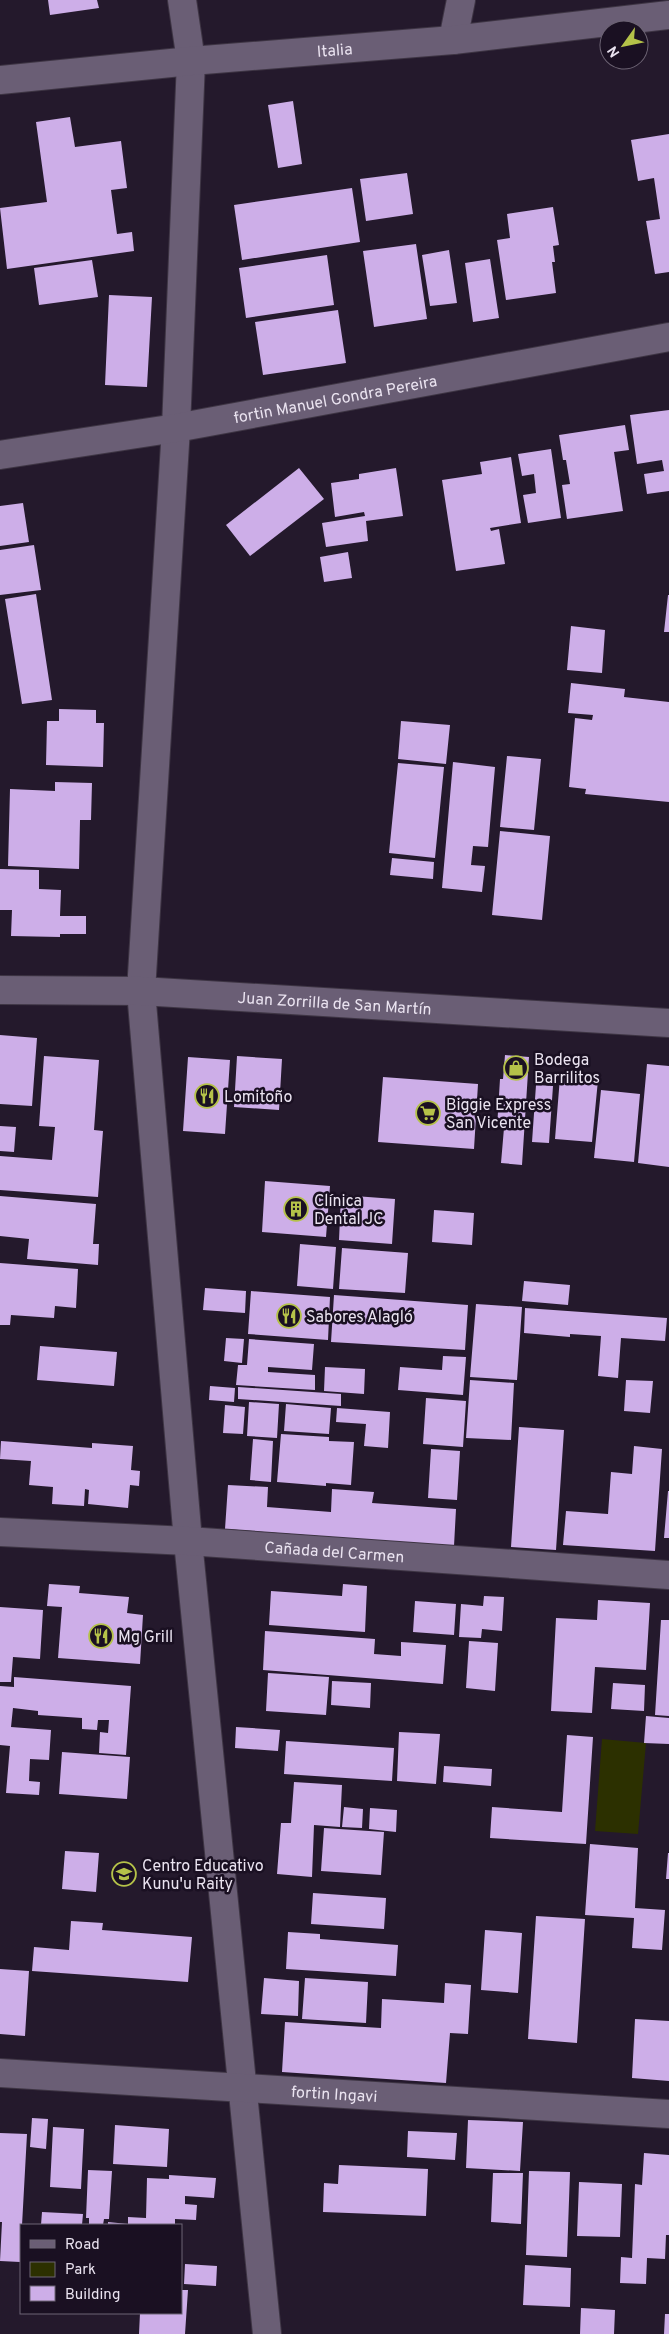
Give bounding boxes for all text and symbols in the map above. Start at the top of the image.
north arrow [599,20,649,70]
street label: Italia [316,40,353,63]
text: N [604,42,624,60]
street label: fortin Manuel Gondra Pereira [232,372,439,429]
street label: Juan Zorrilla de San Martín [237,989,432,1021]
place label: Bodega Barrilitos [534,1051,600,1089]
shop icon: Bodega Barrilitos [503,1055,529,1081]
restaurant icon: Lomitoño [194,1083,220,1109]
place label: Lomitoño [224,1088,292,1108]
place label: Biggie Express San Vicente [446,1096,551,1134]
supermarket icon: Biggie Express San Vicente [415,1100,441,1126]
place label: Clínica Dental JC [314,1192,384,1230]
building icon: Clínica Dental JC [283,1196,309,1222]
restaurant icon: Sabores Alagló [276,1303,302,1329]
place label: Sabores Alagló [306,1308,413,1328]
street label: Cañada del Carmen [264,1538,405,1568]
restaurant icon: Mg Grill [88,1623,114,1649]
place label: Mg Grill [118,1628,173,1648]
place label: Centro Educativo Kunu'u Raity [142,1857,264,1895]
school or university icon: Centro Educativo Kunu'u Raity [111,1861,137,1887]
street label: fortin Ingavi [291,2083,378,2108]
legend [20,2224,182,2314]
text: Road [65,2236,100,2255]
text: Park [65,2261,96,2280]
text: Building [65,2286,120,2305]

